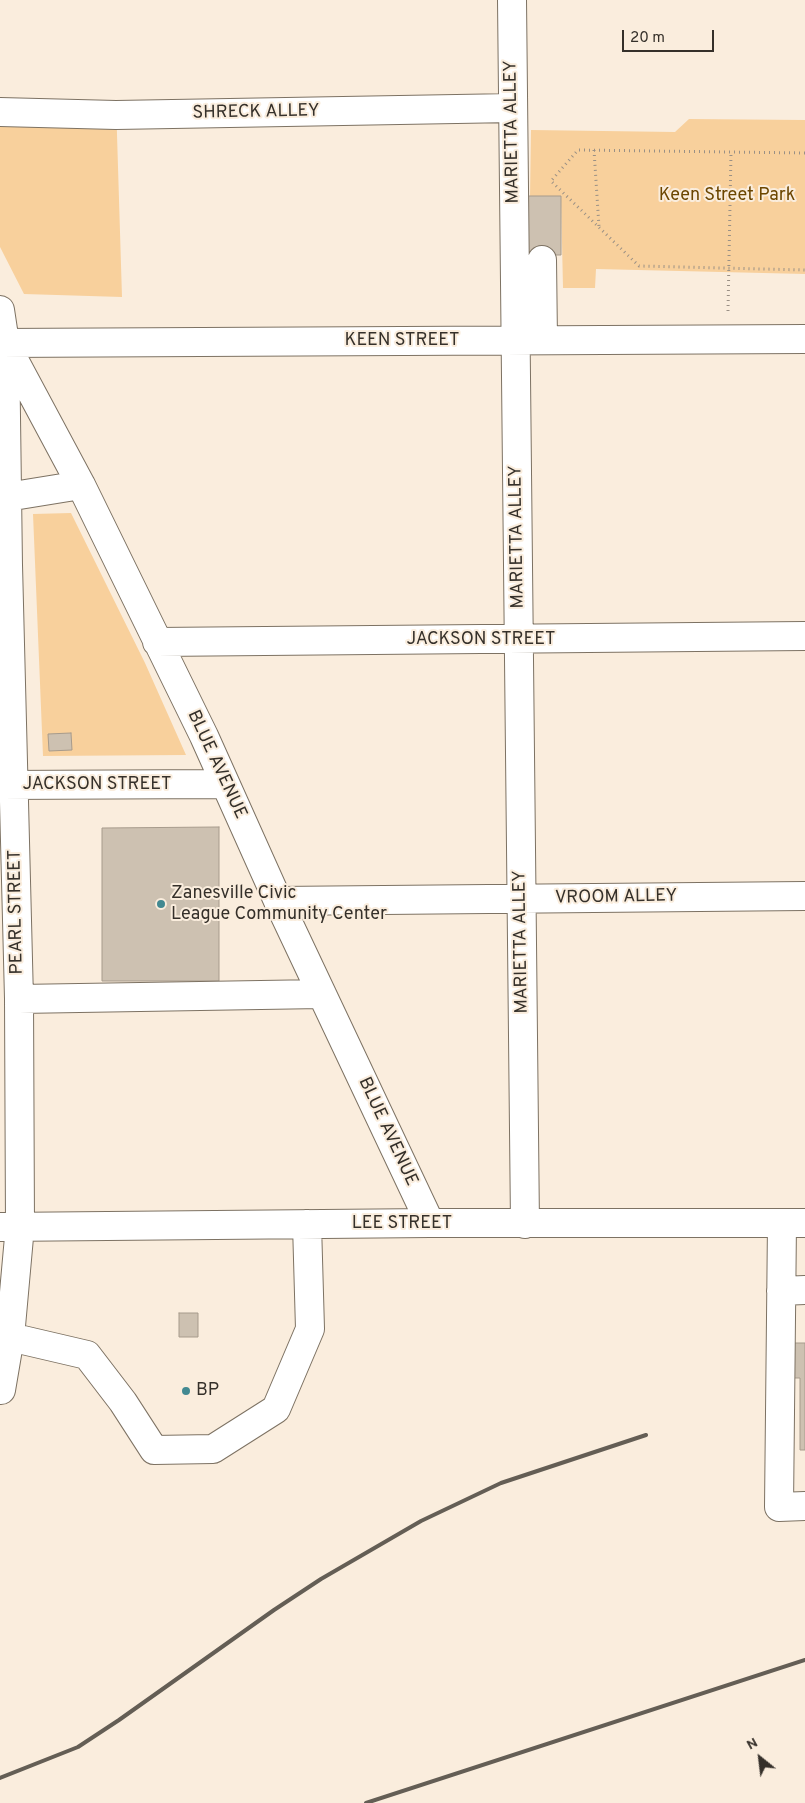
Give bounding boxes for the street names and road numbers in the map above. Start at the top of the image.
street label: MARIETTA ALLEY [501,60,525,204]
street label: SHRECK ALLEY [192,101,320,125]
street label: KEEN STREET [345,330,459,352]
street label: MARIETTA ALLEY [506,465,530,609]
street label: JACKSON STREET [407,629,555,651]
street label: BLUE AVENUE [181,707,251,823]
street label: JACKSON STREET [23,774,171,796]
street label: PEARL STREET [5,849,29,975]
street label: MARIETTA ALLEY [510,870,534,1014]
street label: VROOM ALLEY [555,886,677,910]
street label: BLUE AVENUE [352,1074,422,1190]
street label: LEE STREET [352,1213,452,1235]

